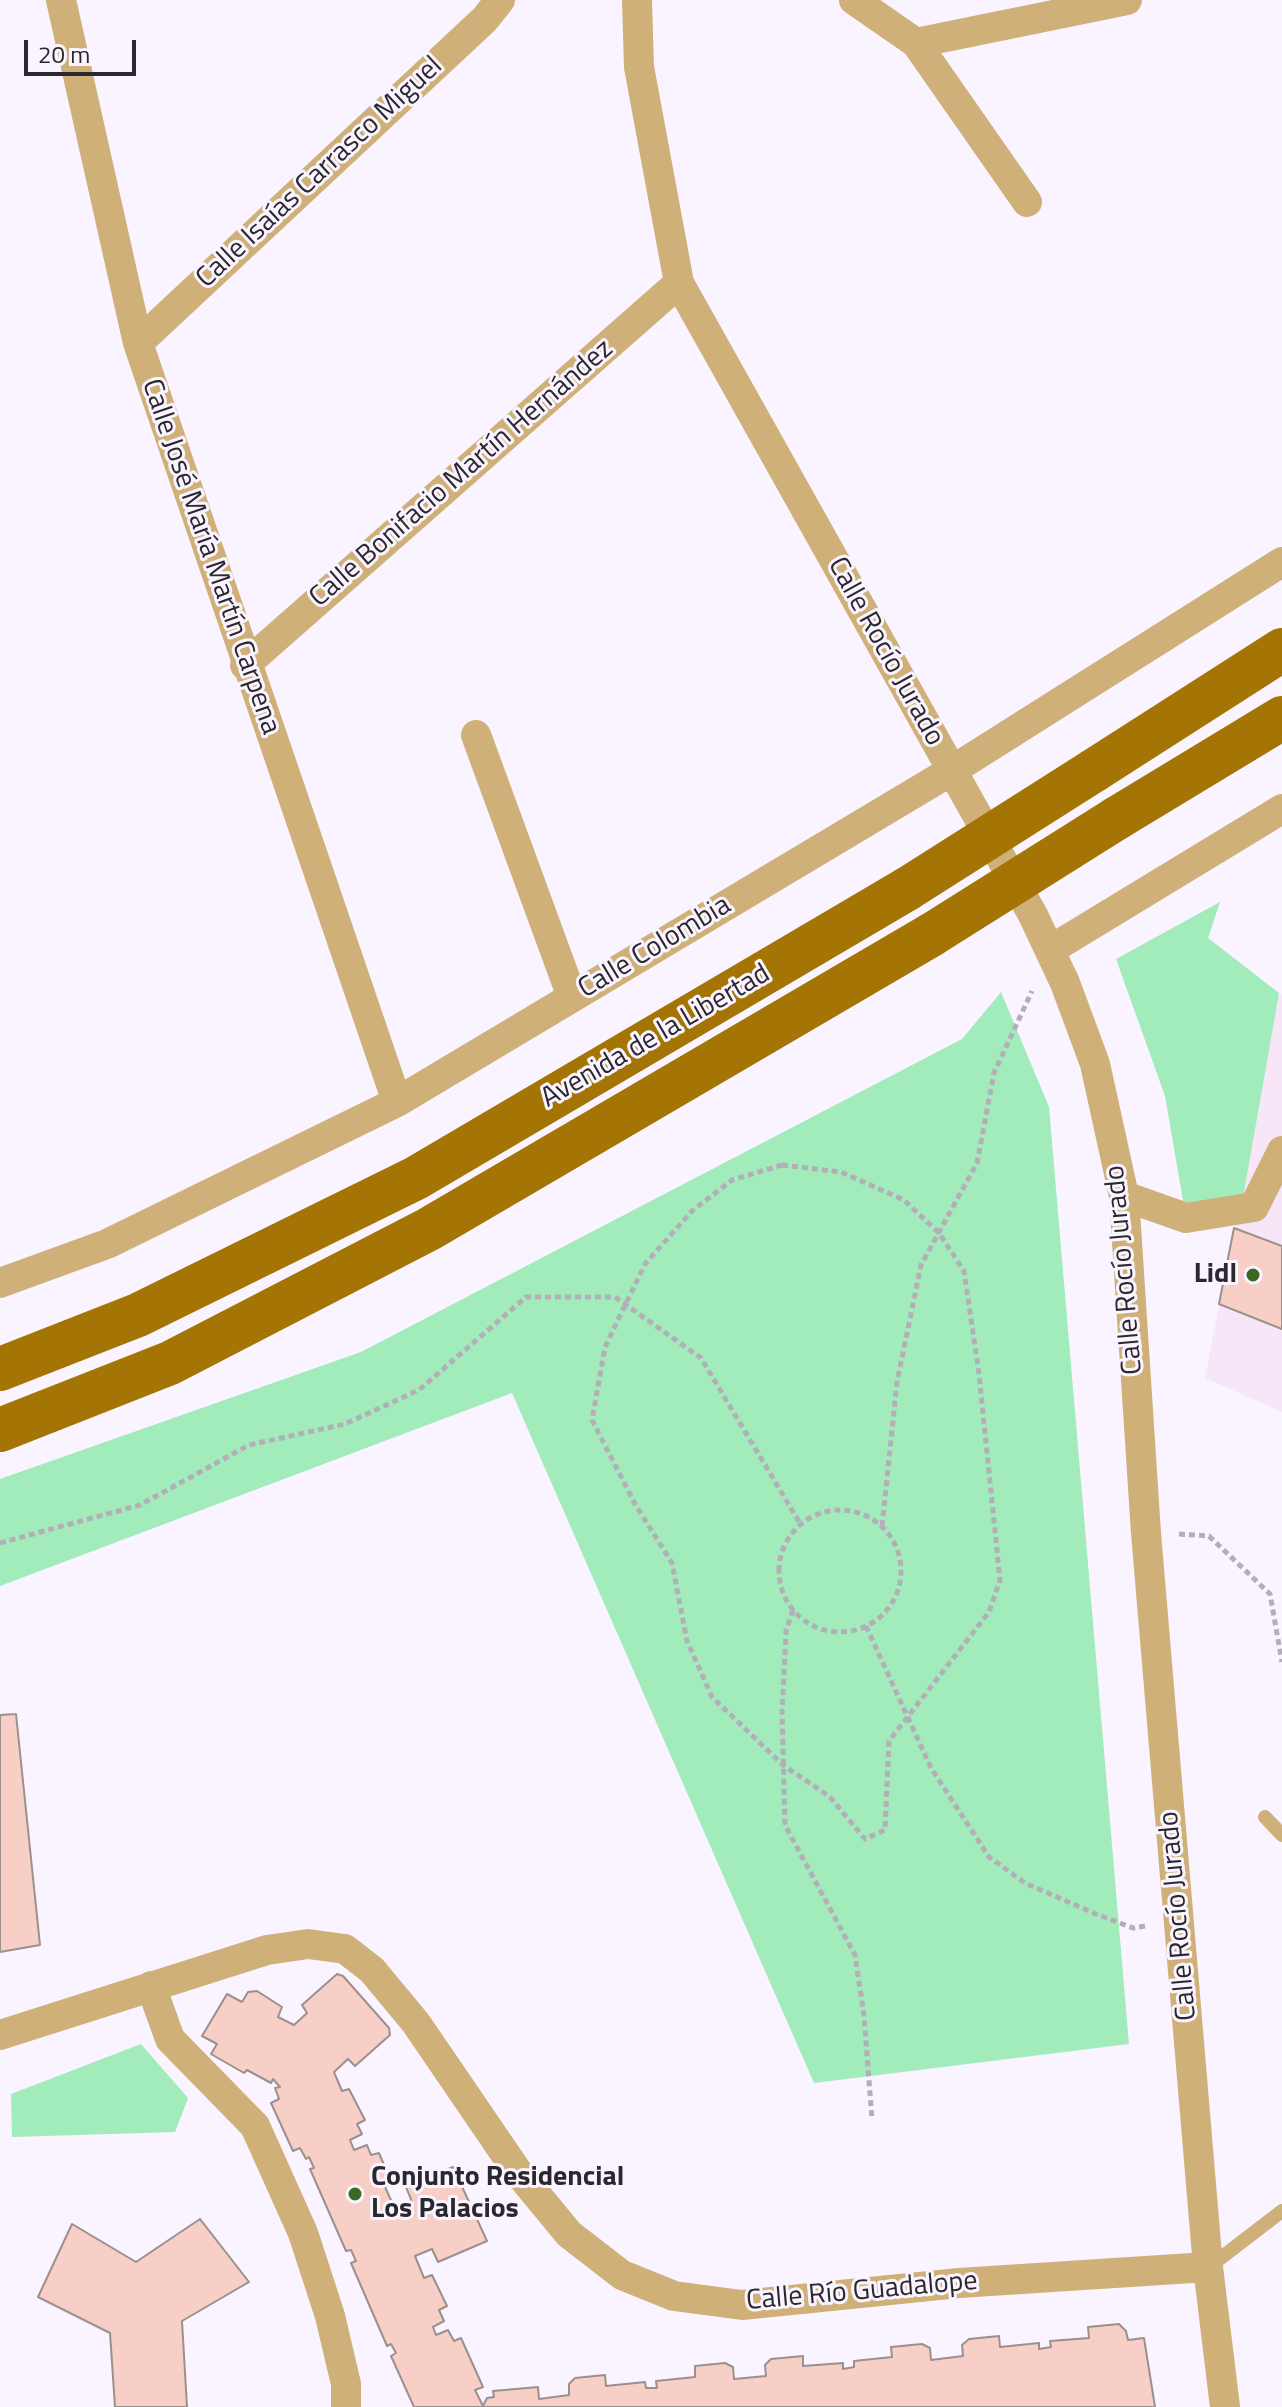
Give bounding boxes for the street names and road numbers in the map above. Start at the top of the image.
street label: Calle Isaías Carrasco Miguel [190,50,450,296]
street label: Calle Bonifacio Martín Hernández [303,333,621,615]
street label: Calle José María Martín Carpena [133,375,287,739]
street label: Calle Rocío Jurado [819,552,951,752]
street label: Calle Colombia [573,889,737,1007]
street label: Avenida de la Libertad [536,958,776,1116]
street label: Calle Rocío Jurado [1099,1164,1151,1376]
street label: Calle Rocío Jurado [1153,1810,1205,2022]
street label: Calle Río Guadalope [745,2265,979,2319]

